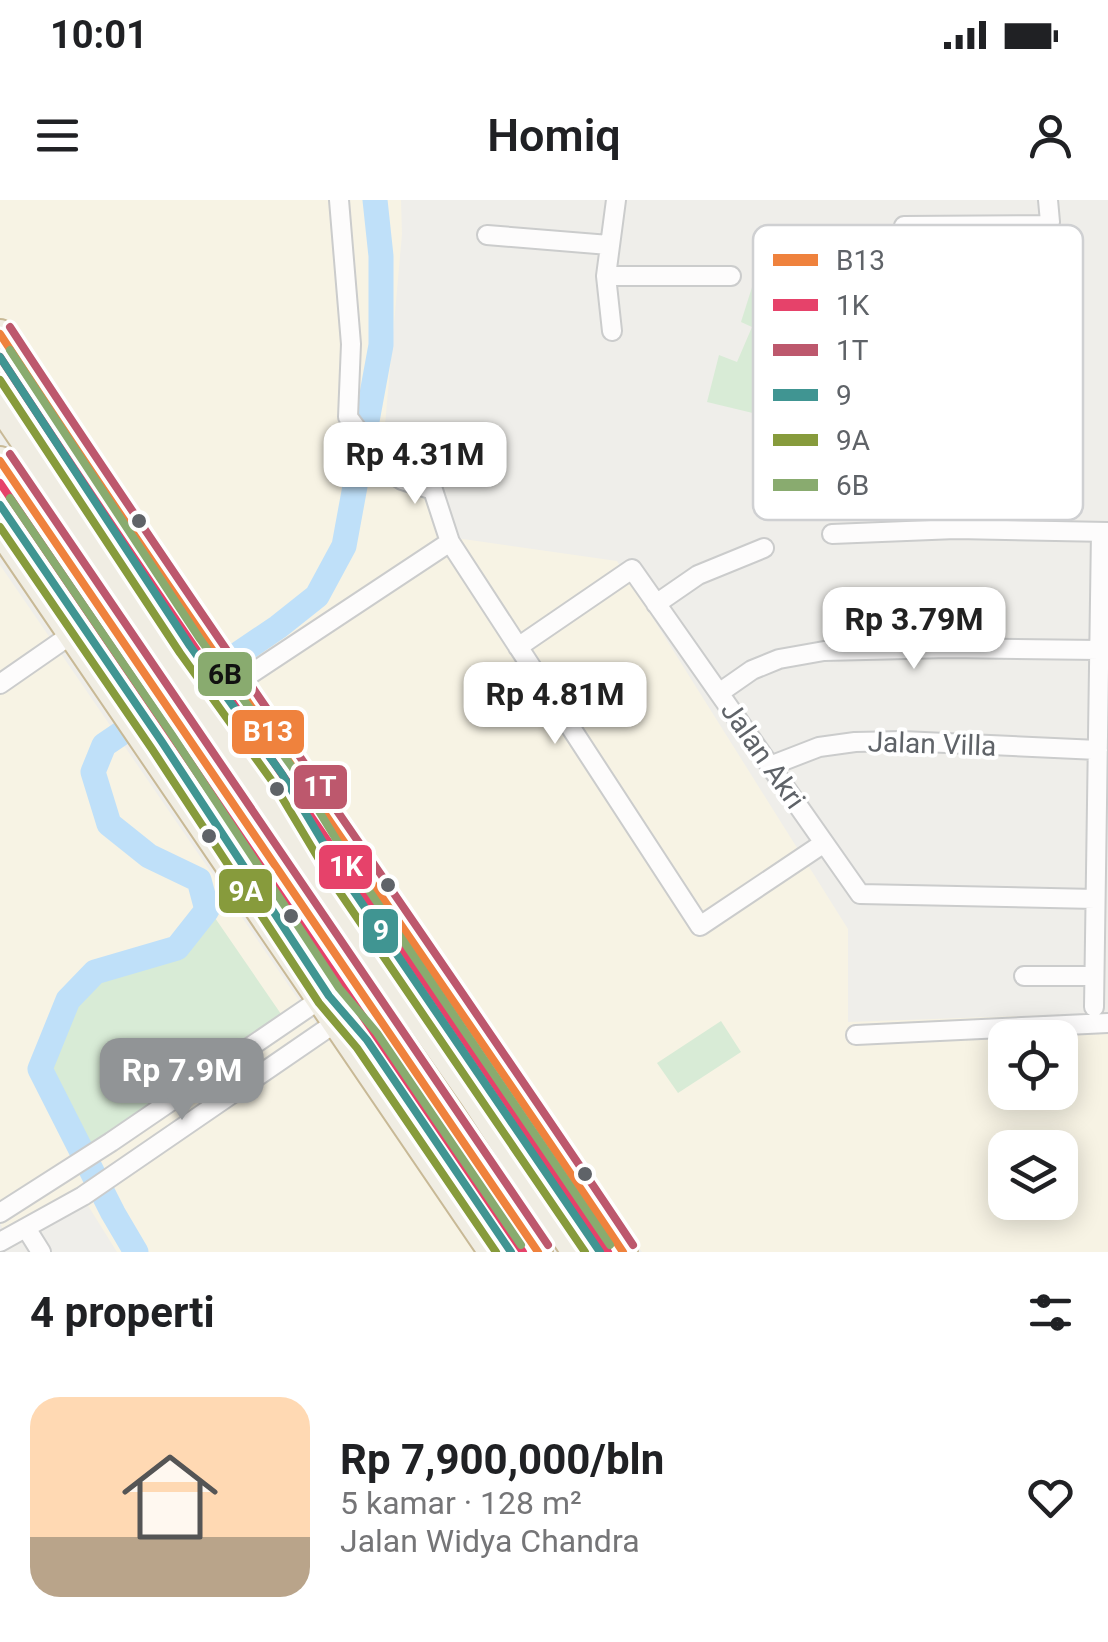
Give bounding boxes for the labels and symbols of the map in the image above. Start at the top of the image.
legend [753,225,1083,520]
text: B13 [836,244,885,277]
text: 1K [836,289,870,322]
text: 1T [836,334,869,367]
text: 9 [836,379,852,412]
pin: Rp 4.31M [312,422,518,507]
text: 9A [836,424,870,457]
text: 6B [836,469,869,502]
unlabelled marker [129,511,149,531]
pin: Rp 3.79M [811,587,1017,672]
line badge: 6B [196,650,254,698]
text: 6B [208,658,242,691]
pin: Rp 4.81M [452,662,658,747]
street label: Jalan Akri [714,695,812,815]
line badge: B13 [230,708,306,756]
text: B13 [243,715,293,748]
street label: Jalan Villa [867,725,997,763]
line badge: 1T [292,763,349,811]
text: 1T [303,770,337,803]
unlabelled marker [267,779,287,799]
unlabelled marker [199,826,219,846]
line badge: 1K [317,843,374,891]
text: 1K [329,850,363,883]
line badge: 9A [217,867,274,915]
text: 9A [229,875,264,908]
unlabelled marker [378,875,398,895]
unlabelled marker [281,906,301,926]
line badge: 9 [361,907,400,955]
text: 9 [373,914,389,947]
pin: Rp 7.9M [90,1038,274,1123]
unlabelled marker [575,1164,595,1184]

